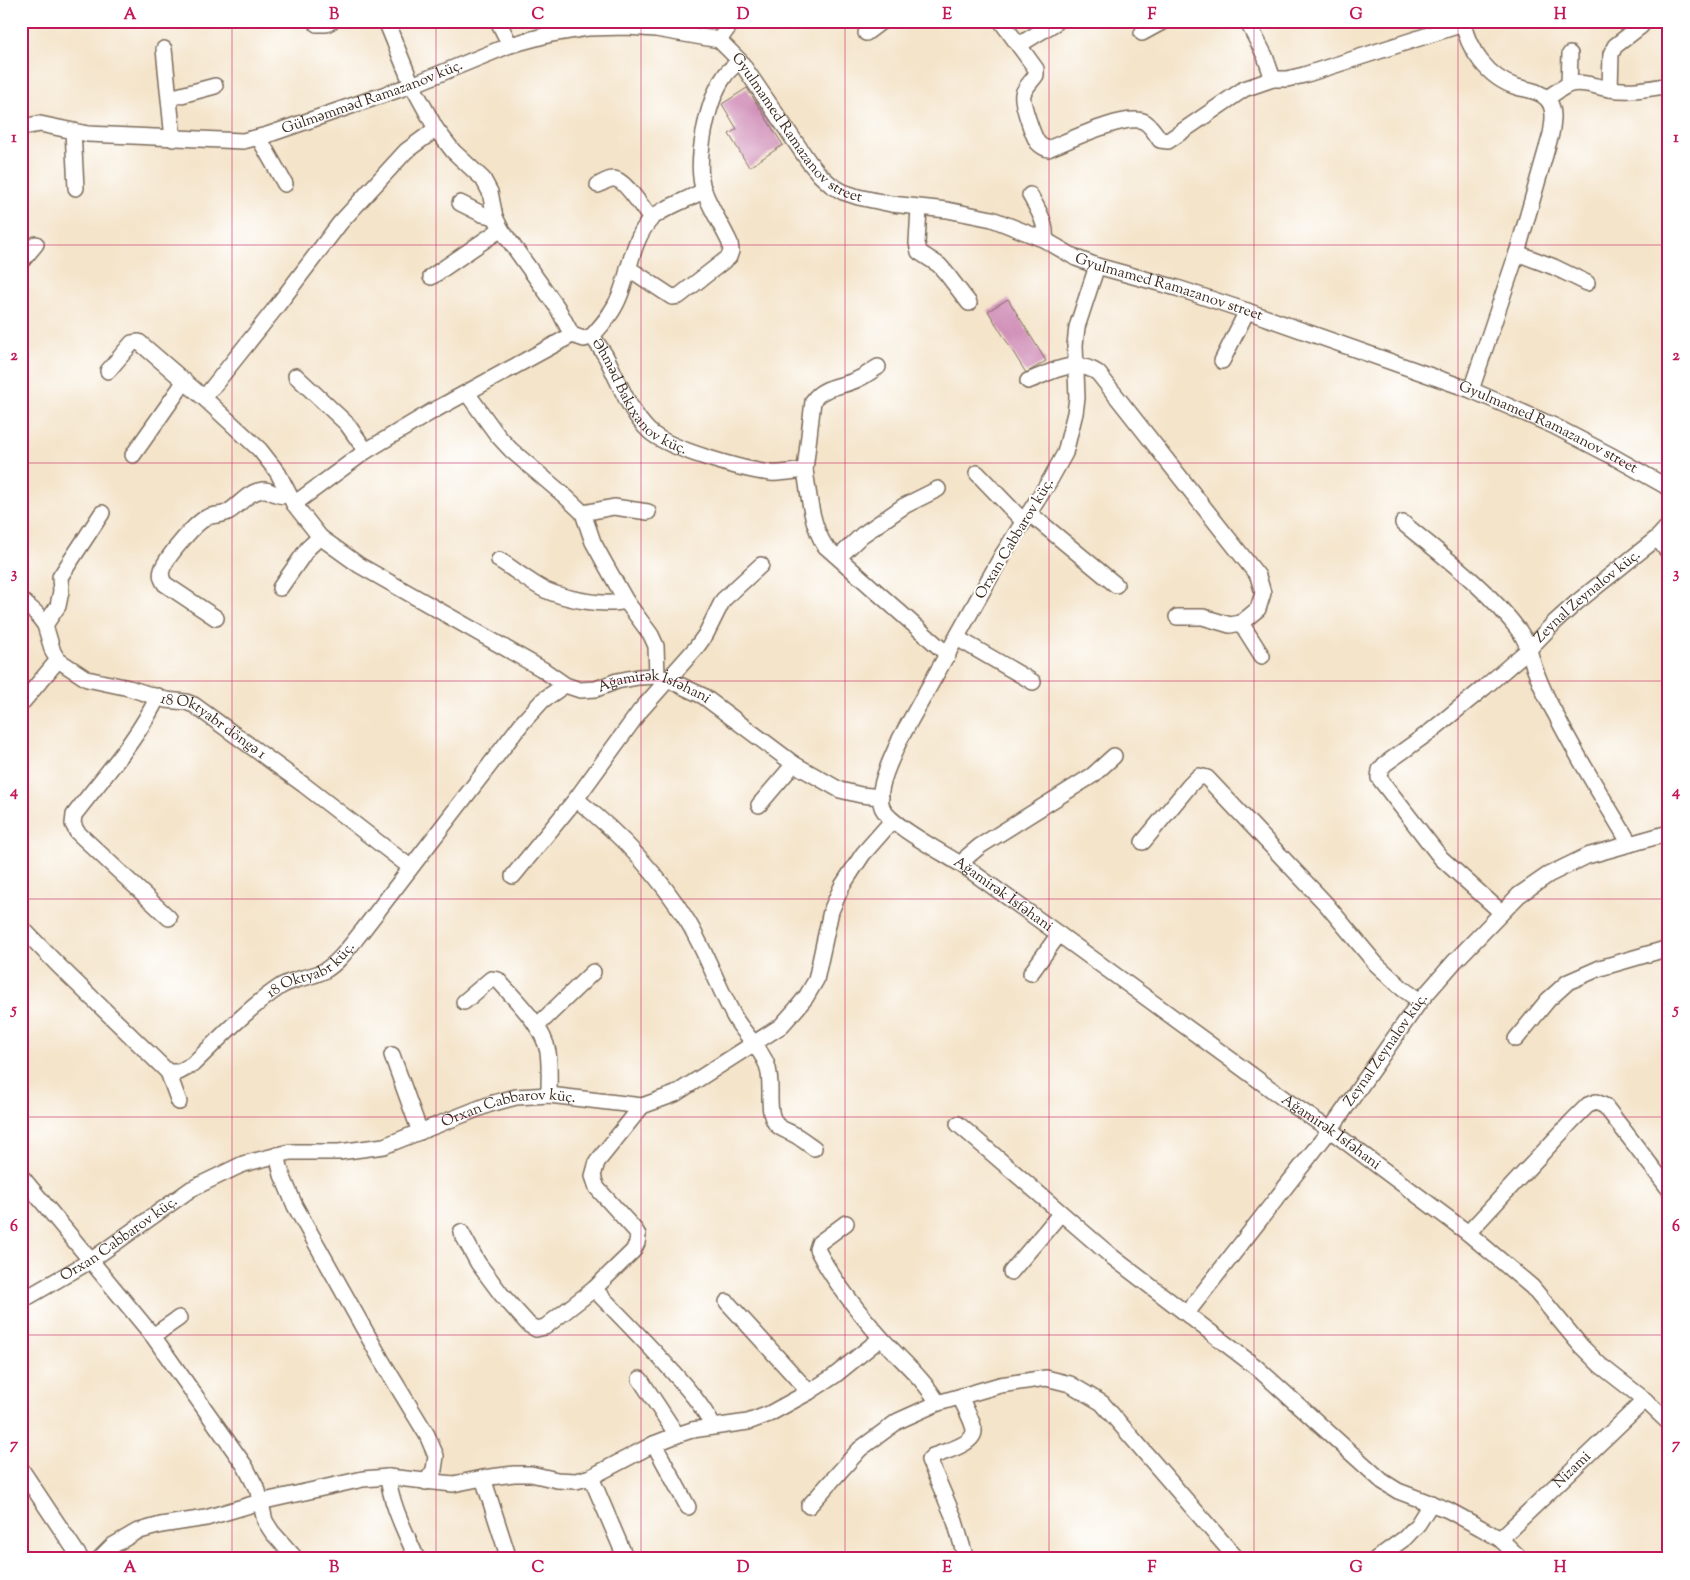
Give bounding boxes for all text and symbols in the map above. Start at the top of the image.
text: A [124,4,137,27]
text: B [329,4,339,27]
text: C [532,4,545,27]
text: D [737,4,750,27]
text: E [942,4,952,27]
text: F [1148,4,1157,27]
text: G [1349,4,1363,27]
text: H [1554,4,1567,27]
street label: Gyulmamed Ramazanov street [727,48,864,208]
street label: Gülməmməd Ramazanov küç. [279,55,466,140]
text: 1 [11,127,17,150]
text: 1 [1673,127,1679,150]
street label: Gyulmamed Ramazanov street [1072,248,1266,326]
street label: Əhməd Bakıxanov küç. [586,334,690,460]
text: 2 [10,345,18,368]
text: 2 [1672,345,1680,368]
street label: Gyulmamed Ramazanov street [1456,376,1641,479]
street label: Orxan Cabbarov küç. [970,474,1060,604]
street label: Zeynal Zeynalov küç. [1530,545,1645,648]
text: 3 [11,563,18,586]
text: 3 [1673,563,1680,586]
street label: Ağamirək İsfəhani [594,665,715,709]
street label: 18 Oktyabr döngə 1 [158,688,270,765]
text: 4 [9,781,18,804]
text: 4 [1671,781,1680,804]
street label: Ağamirək İsfəhani [949,852,1057,937]
street label: 18 Oktyabr küç. [262,938,360,1003]
street label: Zeynal Zeynalov küç. [1339,988,1433,1111]
text: 5 [9,999,17,1022]
text: 5 [1671,999,1679,1022]
street label: Orxan Cabbarov küç. [438,1085,577,1133]
street label: Ağamirək İsfəhani [1277,1089,1385,1175]
street label: Orxan Cabbarov küç. [56,1191,182,1287]
text: 6 [10,1216,18,1239]
text: 6 [1672,1216,1680,1239]
text: 7 [10,1434,19,1457]
text: 7 [1672,1434,1681,1457]
street label: Nizami [1549,1446,1596,1493]
text: A [124,1557,137,1580]
text: B [329,1557,339,1580]
text: C [532,1557,545,1580]
text: D [737,1557,750,1580]
text: E [942,1557,952,1580]
text: F [1148,1557,1157,1580]
text: G [1349,1557,1363,1580]
text: H [1554,1557,1567,1580]

